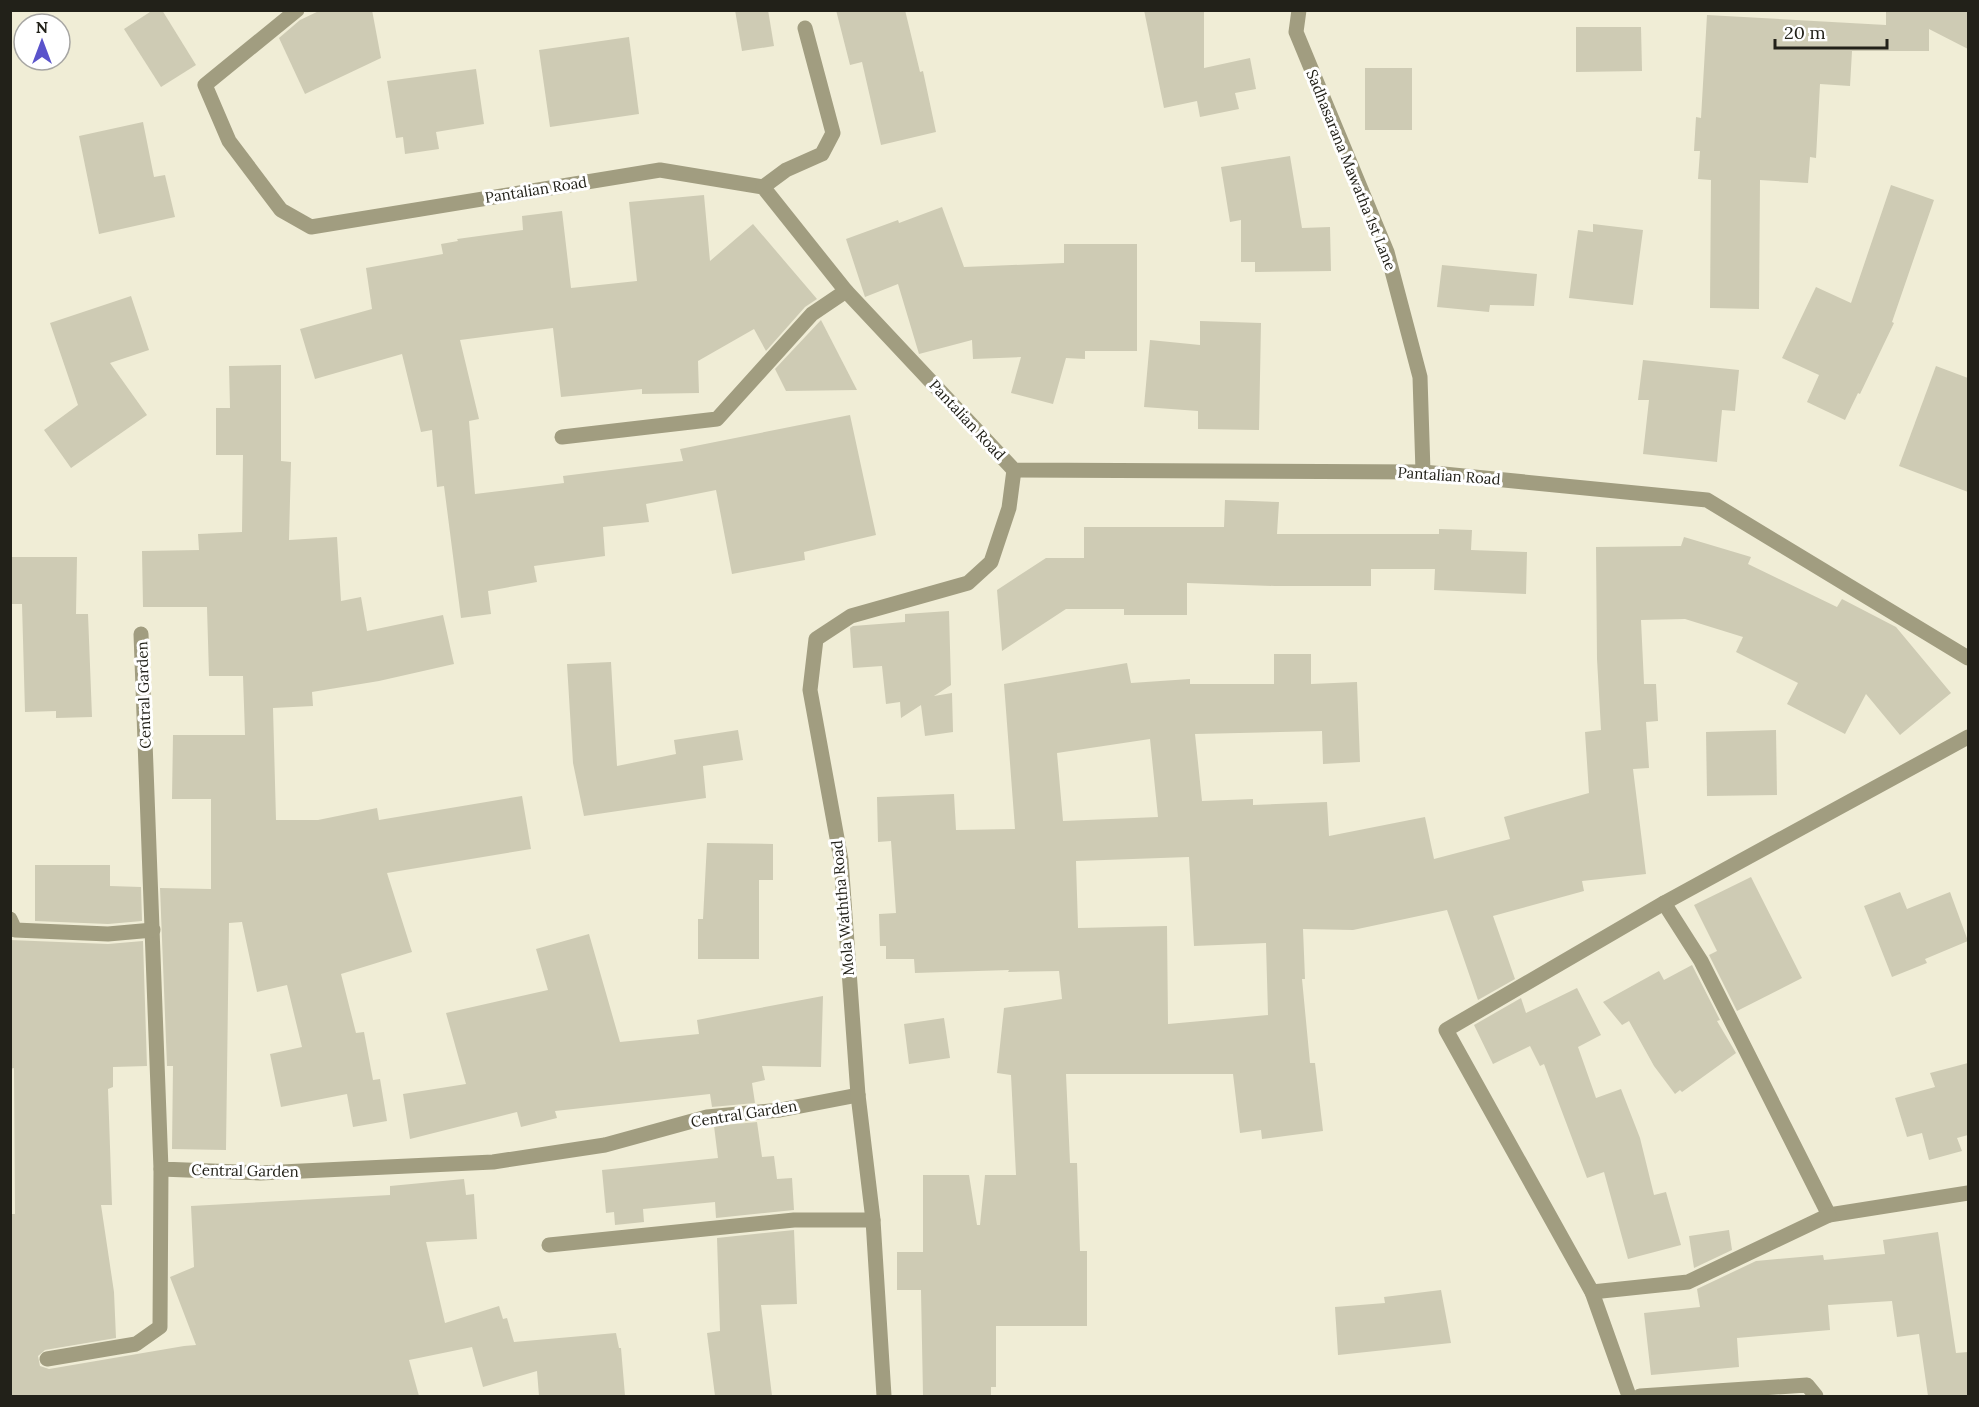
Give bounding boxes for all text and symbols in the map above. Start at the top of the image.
north arrow [12,12,72,72]
scale bar [1775,12,1888,50]
text: N [36,17,48,37]
text: 20 m [1784,21,1826,44]
street label: Sadhasarana Mawatha 1st Lane [1302,67,1401,273]
street label: Pantalian Road [484,172,588,207]
street label: Pantalian Road [925,375,1009,464]
street label: Pantalian Road [1397,462,1501,489]
street label: Central Garden [132,641,155,749]
street label: Mola Waththa Road [827,839,858,977]
street label: Central Garden [689,1096,798,1131]
street label: Central Garden [191,1160,299,1181]

